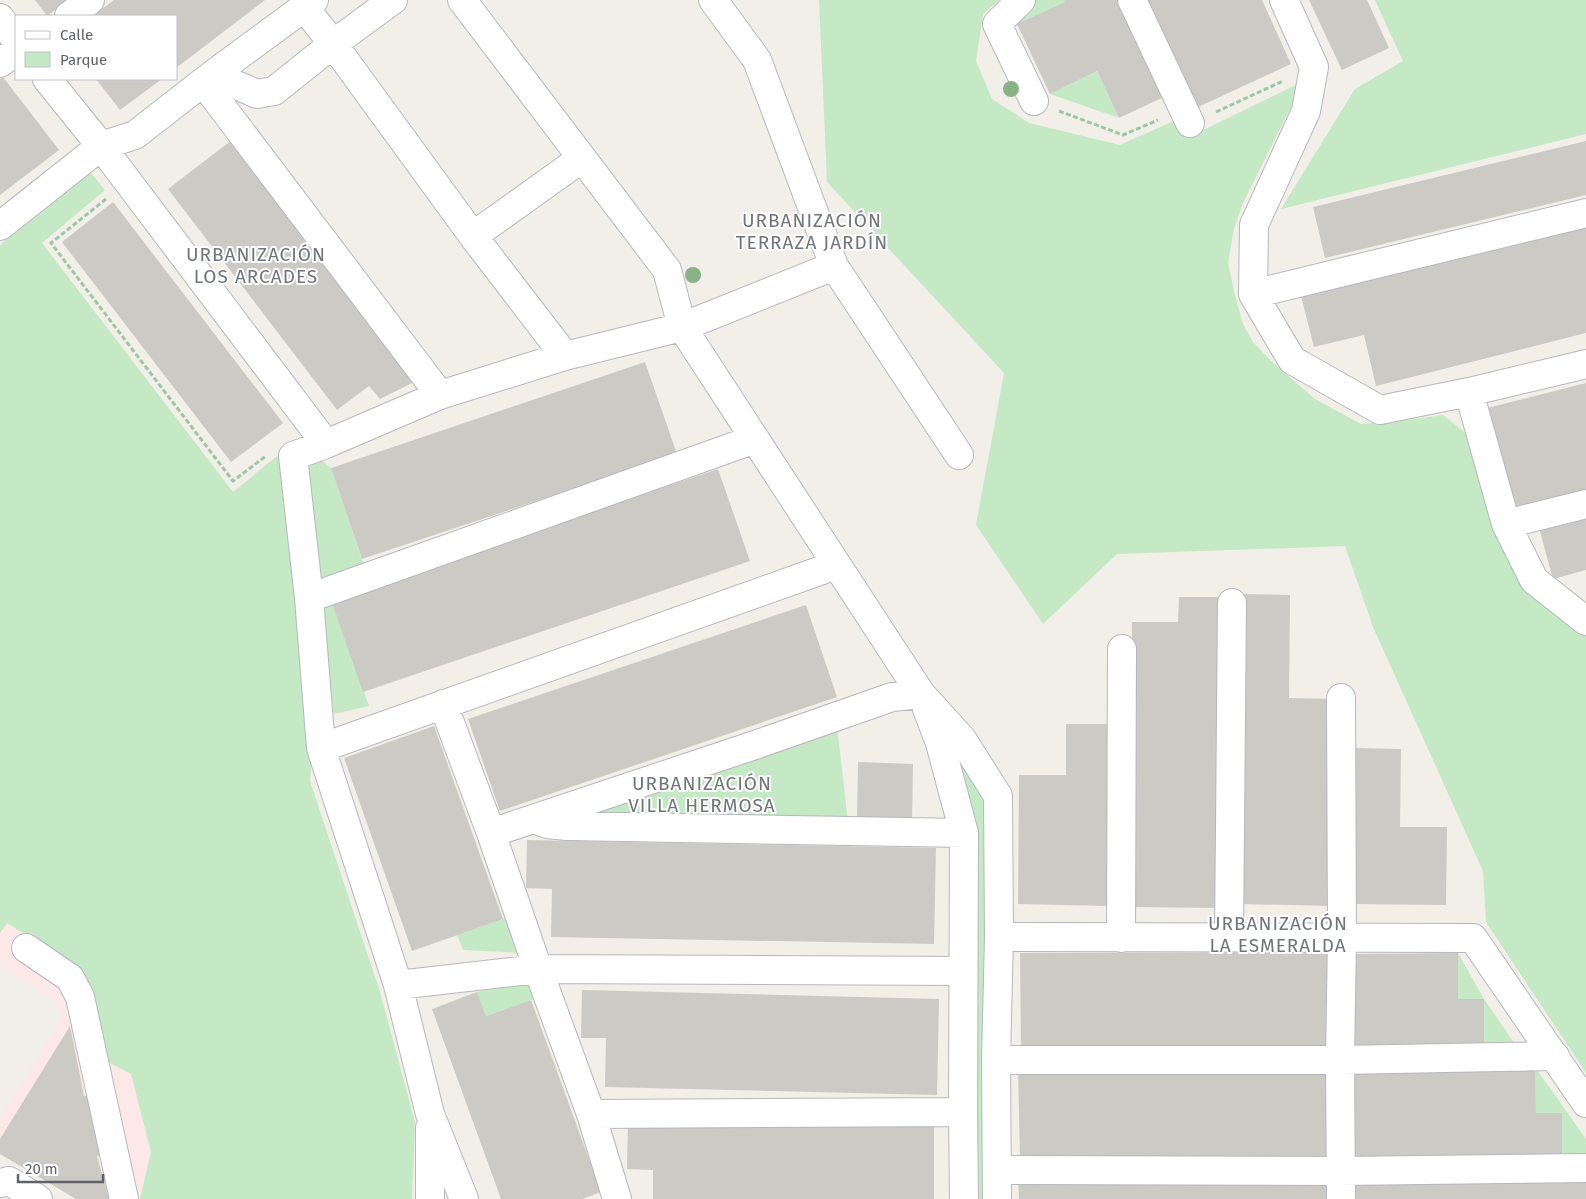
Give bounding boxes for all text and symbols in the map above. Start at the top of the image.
legend [15,15,178,80]
text: Calle [60,26,93,44]
text: Parque [60,51,107,69]
district label: URBANIZACIÓN TERRAZA JARDÍN [736,209,888,254]
district label: URBANIZACIÓN LOS ARCADES [186,243,326,288]
district label: URBANIZACIÓN VILLA HERMOSA [628,772,776,817]
district label: URBANIZACIÓN LA ESMERALDA [1208,912,1348,957]
scale bar [18,1152,102,1184]
text: 20 m [25,1160,58,1178]

